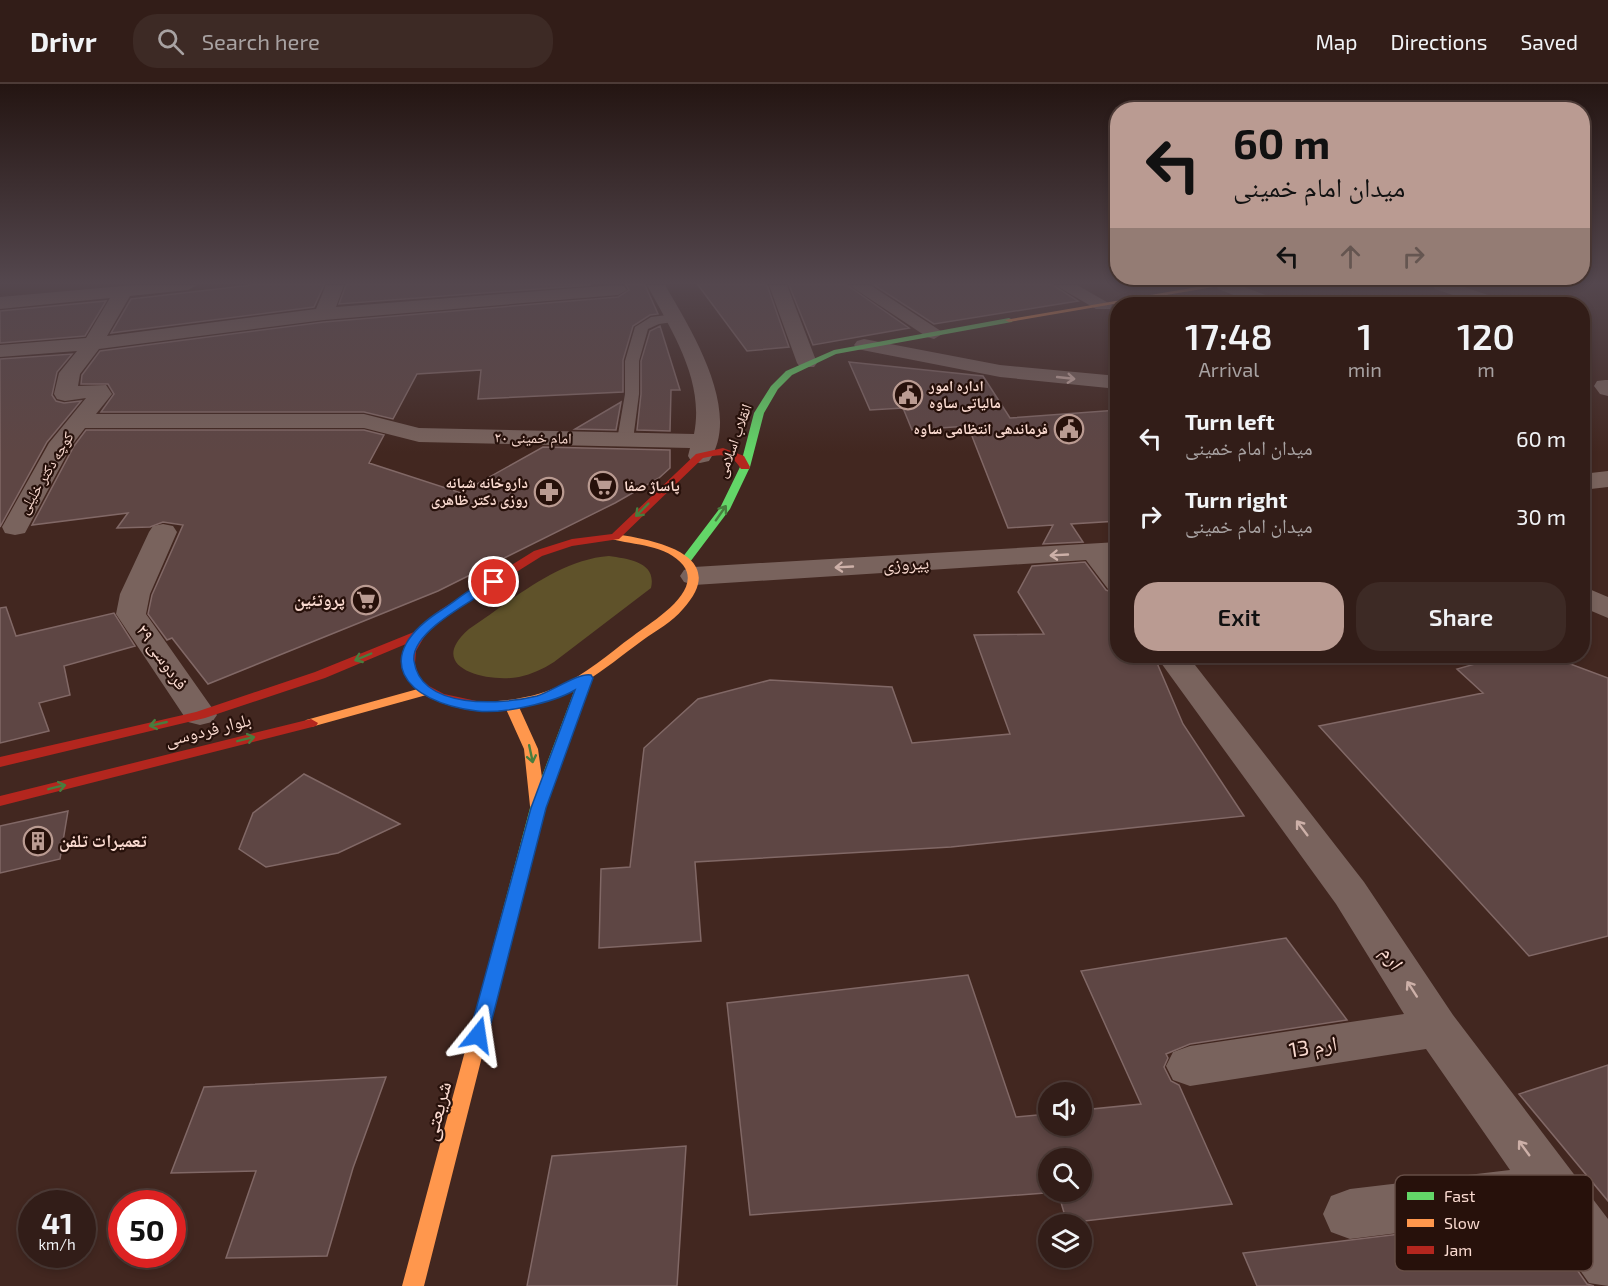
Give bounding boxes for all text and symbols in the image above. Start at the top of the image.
search box [133,14,553,68]
text: Drivr [30,24,97,58]
icon: search [154,25,187,58]
text: Search here [202,28,320,54]
text: Map [1315,29,1358,54]
text: Directions [1391,29,1487,54]
text: Saved [1520,29,1578,54]
text: 60 m [1233,117,1330,167]
icon: left [1134,126,1212,204]
text: میدان امام خمینی [1233,170,1405,202]
icon: left [1271,240,1304,273]
icon: ahead [1334,240,1367,273]
icon: right [1397,240,1430,273]
text: 17:48 [1185,314,1273,357]
text: 1 [1357,314,1372,357]
text: 120 [1457,314,1515,357]
text: Arrival [1198,357,1259,381]
text: min [1348,357,1382,381]
text: m [1477,357,1495,381]
one-way arrow [1056,373,1076,384]
place label: اداره امور مالیاتی ساوه [928,376,1001,412]
public building icon: اداره امور مالیاتی ساوه [892,379,924,411]
street label: انقلاب اسلامی [711,401,757,481]
text: Turn left [1185,408,1274,434]
public building icon: فرماندهی انتظامی ساوه [1053,413,1085,445]
place label: فرماندهی انتظامی ساوه [913,419,1048,438]
icon: left [1134,422,1167,455]
text: 60 m [1516,425,1566,451]
street label: امام خمینی ۲۰ [494,427,572,449]
street label: کوچه دکتر خلیلی [14,428,78,518]
text: میدان امام خمینی [1185,435,1313,459]
supermarket icon: پاساژ صفا [587,470,619,502]
place label: داروخانه شبانه روزی دکتر ظاهری [431,473,528,509]
pharmacy icon: داروخانه شبانه روزی دکتر ظاهری [533,476,565,508]
place label: پاساژ صفا [624,476,680,495]
text: Turn right [1185,486,1287,512]
icon: right [1134,500,1167,533]
one-way arrow [634,503,649,518]
text: 30 m [1516,503,1566,529]
one-way arrow [715,506,727,522]
text: میدان امام خمینی [1185,513,1313,537]
one-way arrow [1050,550,1070,561]
street label: پیروزی [882,551,930,576]
pin [468,556,519,607]
one-way arrow [834,562,854,573]
icon: arrive [477,565,510,598]
button: Exit [1134,582,1344,651]
button: Share [1356,582,1566,651]
supermarket icon: پروتئین [350,584,382,616]
place label: پروتئین [294,588,345,611]
street label: فردوسی ۲۹ [131,619,193,694]
one-way arrow [354,652,373,663]
street label: بلوار فردوسی [162,708,253,751]
one-way arrow [149,719,168,730]
one-way arrow [236,733,255,745]
one-way arrow [526,744,537,763]
one-way arrow [47,780,66,792]
one-way arrow [1295,821,1308,837]
building icon: تعمیرات تلفن [22,825,54,857]
place label: تعمیرات تلفن [59,829,147,852]
street label: ارم [1374,941,1410,975]
one-way arrow [1406,981,1418,998]
position arrow [446,1003,510,1067]
street label: ارم 13 [1287,1029,1339,1065]
street label: شریعتی [416,1078,457,1143]
map controls [1038,1082,1092,1268]
button: sound [1038,1082,1092,1136]
one-way arrow [1518,1141,1531,1157]
button: search [1038,1148,1092,1202]
legend [1395,1175,1593,1271]
text: Fast [1444,1186,1475,1205]
speed limit sign: 50 [108,1190,186,1268]
text: 41 [41,1204,73,1240]
text: Slow [1444,1213,1480,1232]
button: layers [1038,1214,1092,1268]
text: km/h [38,1235,76,1253]
text: Jam [1444,1240,1472,1259]

